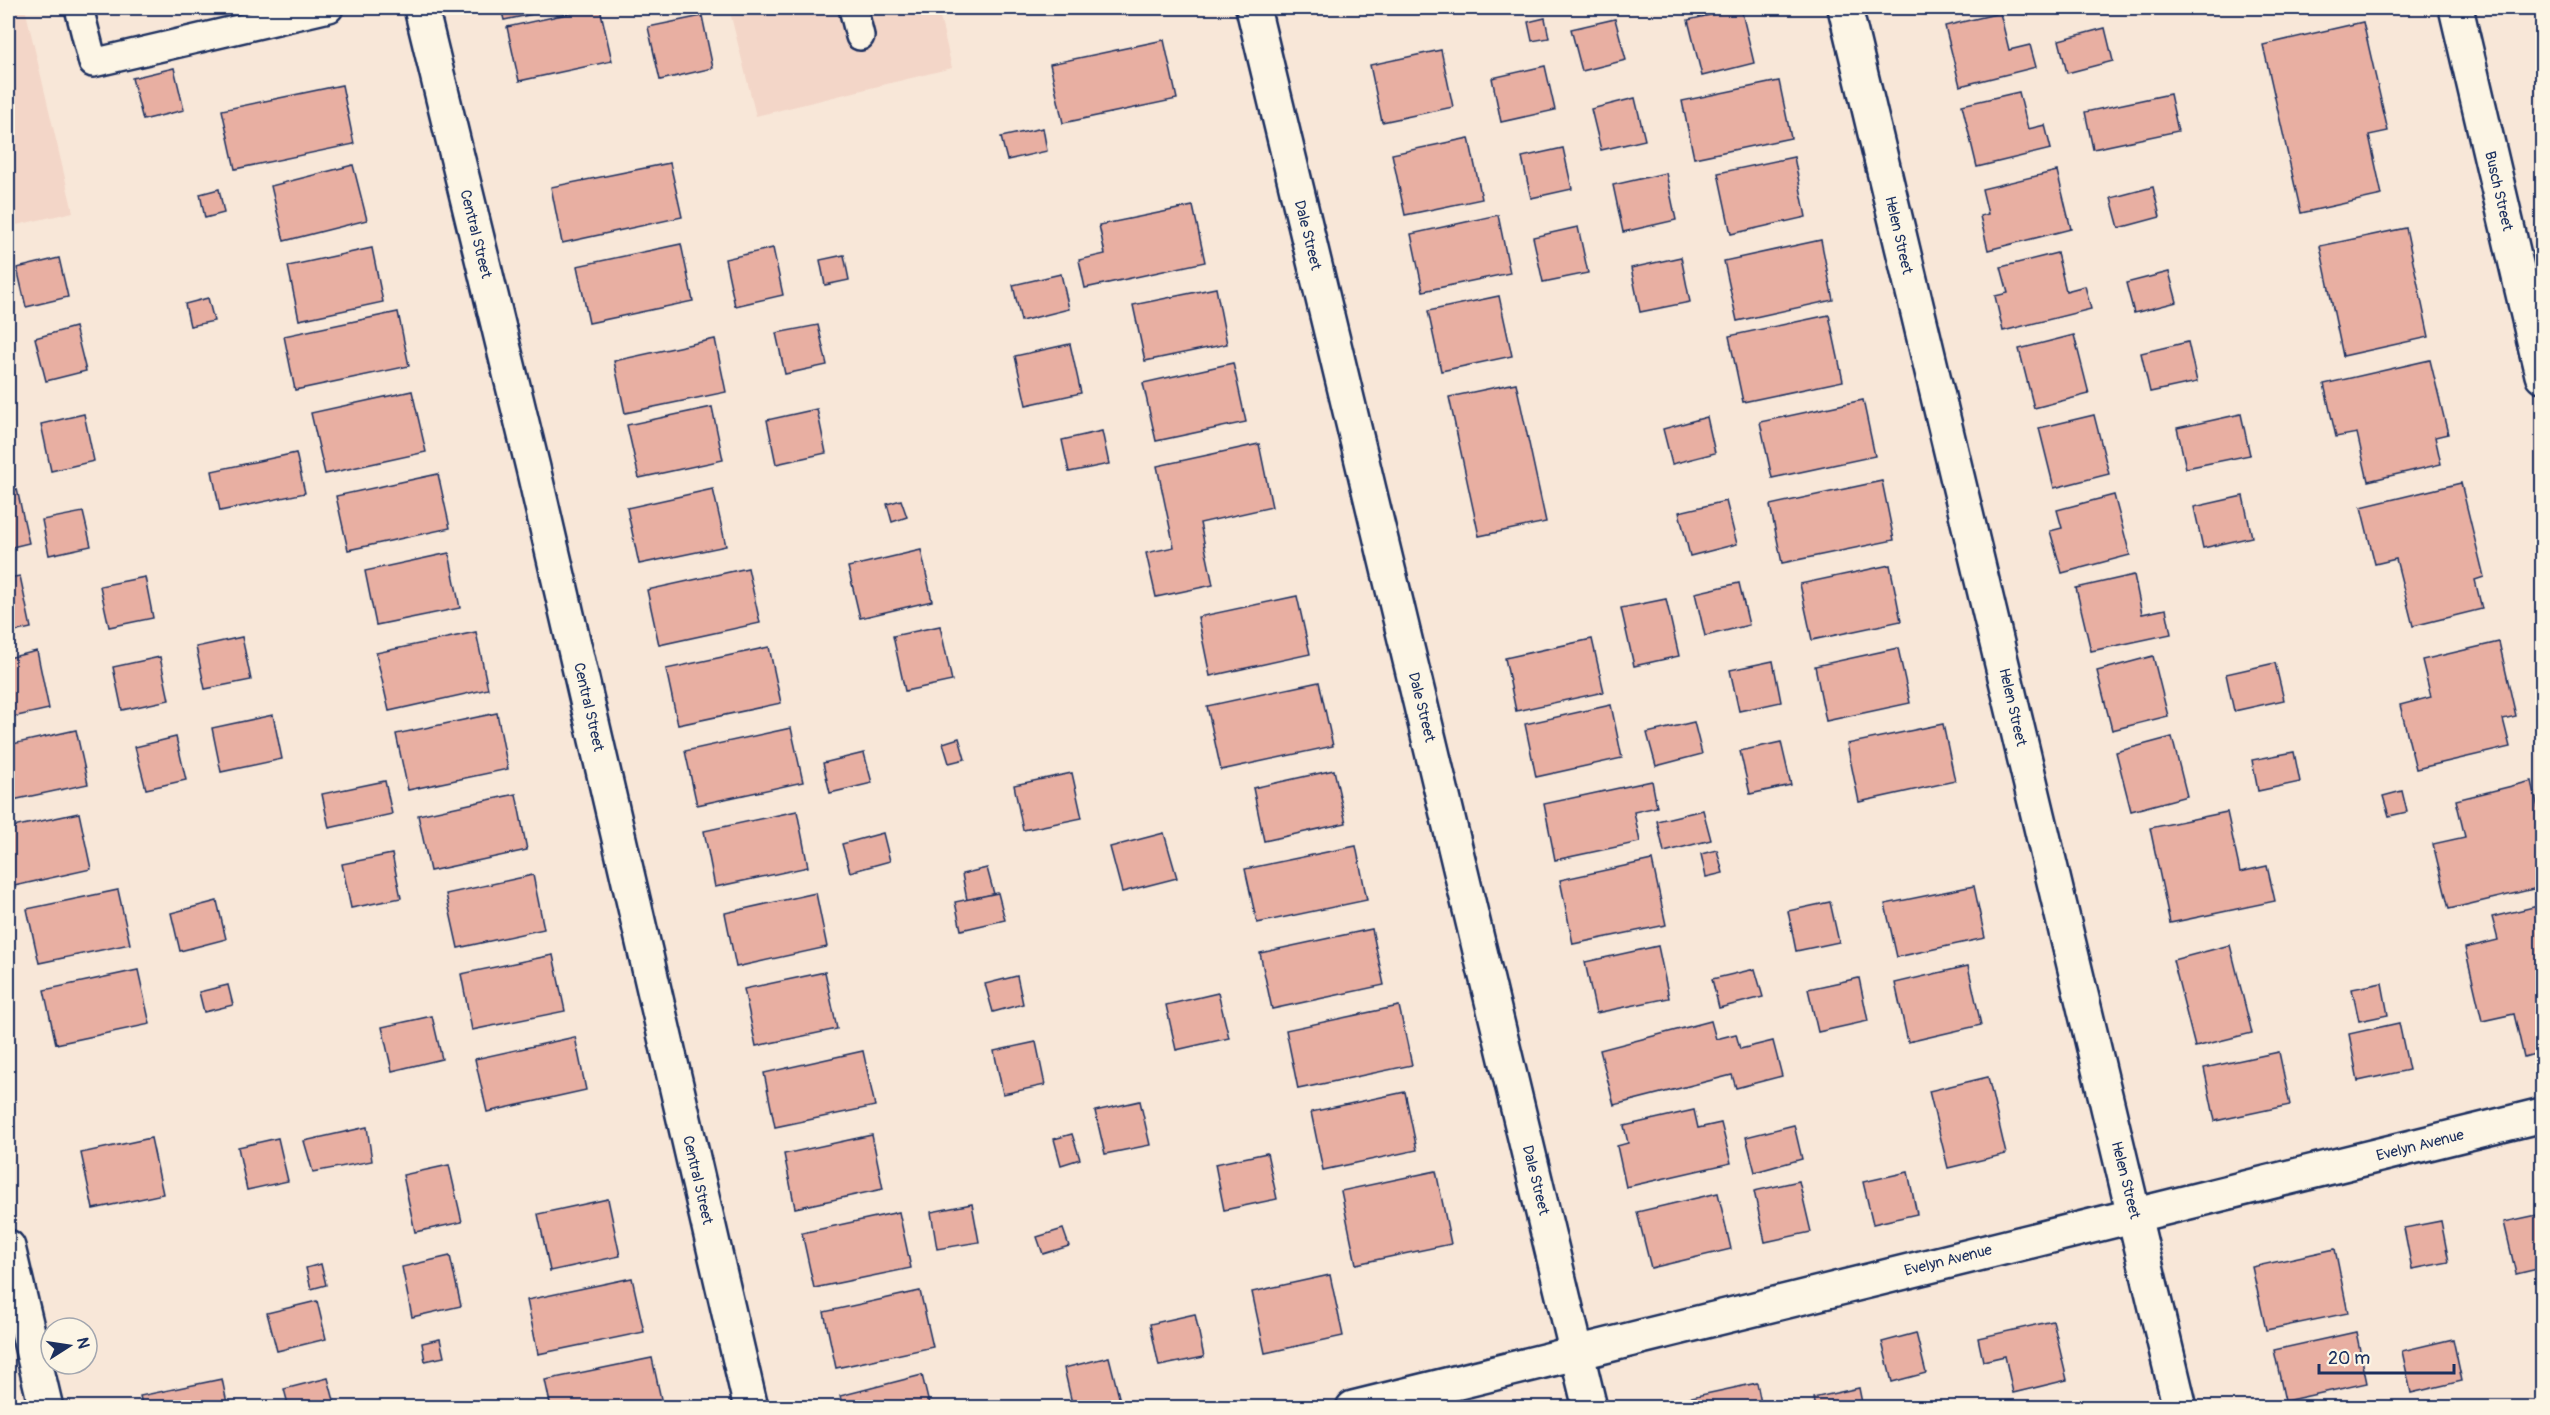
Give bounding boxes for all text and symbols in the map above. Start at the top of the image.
street label: Busch Street [2480,149,2517,234]
street label: Central Street [455,188,496,281]
street label: Helen Street [1880,194,1917,277]
street label: Dale Street [1290,198,1326,273]
street label: Central Street [569,661,608,754]
street label: Helen Street [1994,666,2031,749]
street label: Dale Street [1404,670,1440,745]
street label: Evelyn Avenue [2374,1125,2467,1166]
street label: Central Street [678,1134,717,1227]
street label: Helen Street [2107,1139,2145,1222]
street label: Dale Street [1518,1143,1554,1218]
street label: Evelyn Avenue [1902,1240,1995,1281]
north arrow [39,1316,99,1376]
text: N [72,1336,94,1351]
scale bar [2319,1337,2454,1375]
text: 20 m [2328,1347,2370,1370]

